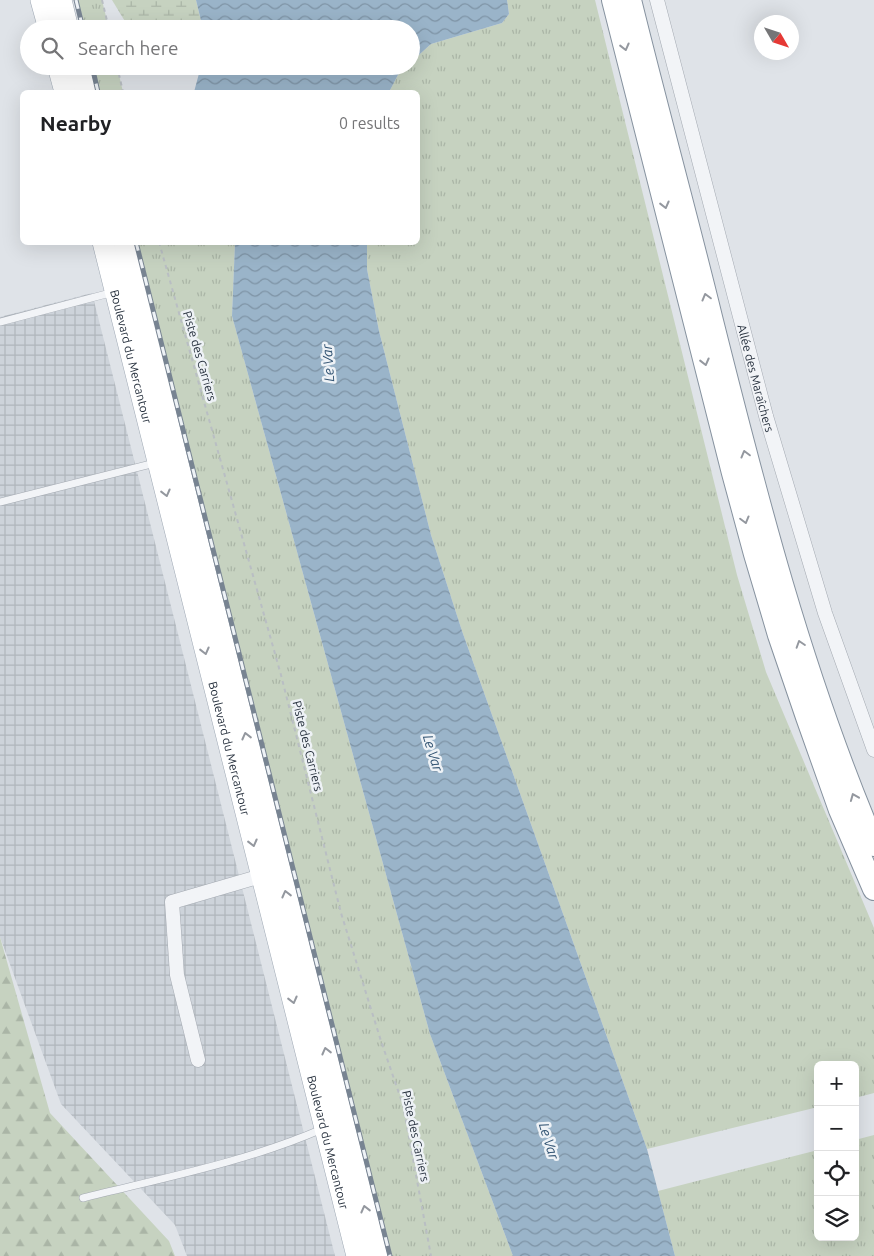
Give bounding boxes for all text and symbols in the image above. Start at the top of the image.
north arrow [754,15,799,60]
search box [20,20,420,75]
icon: search [38,34,66,62]
text: Search here [78,37,178,59]
one-way arrow [620,43,630,51]
text: Nearby [40,111,111,135]
text: 0 results [339,114,400,132]
one-way arrow [660,200,670,208]
street label: Boulevard du Mercantour [109,288,155,425]
one-way arrow [701,293,711,301]
street label: Piste des Carriers [181,310,219,402]
street label: Allée des Maraîchers [736,323,777,434]
water label: Le Var [319,343,337,382]
one-way arrow [699,358,710,367]
one-way arrow [740,450,751,459]
one-way arrow [160,489,171,498]
one-way arrow [740,515,750,523]
one-way arrow [795,640,805,649]
one-way arrow [199,647,210,656]
street label: Boulevard du Mercantour [207,680,253,817]
street label: Piste des Carriers [290,699,326,793]
one-way arrow [242,732,252,740]
water label: Le Var [420,733,446,774]
one-way arrow [850,793,860,802]
one-way arrow [247,838,258,847]
one-way arrow [281,889,292,898]
one-way arrow [287,996,298,1005]
one-way arrow [321,1048,331,1056]
map controls [814,1061,859,1241]
button: + [814,1061,859,1106]
street label: Boulevard du Mercantour [305,1074,352,1211]
street label: Piste des Carriers [400,1089,432,1183]
button: − [814,1106,859,1151]
water label: Le Var [536,1121,562,1162]
button: locate [814,1151,859,1196]
button: layers [814,1196,859,1241]
one-way arrow [360,1204,371,1213]

